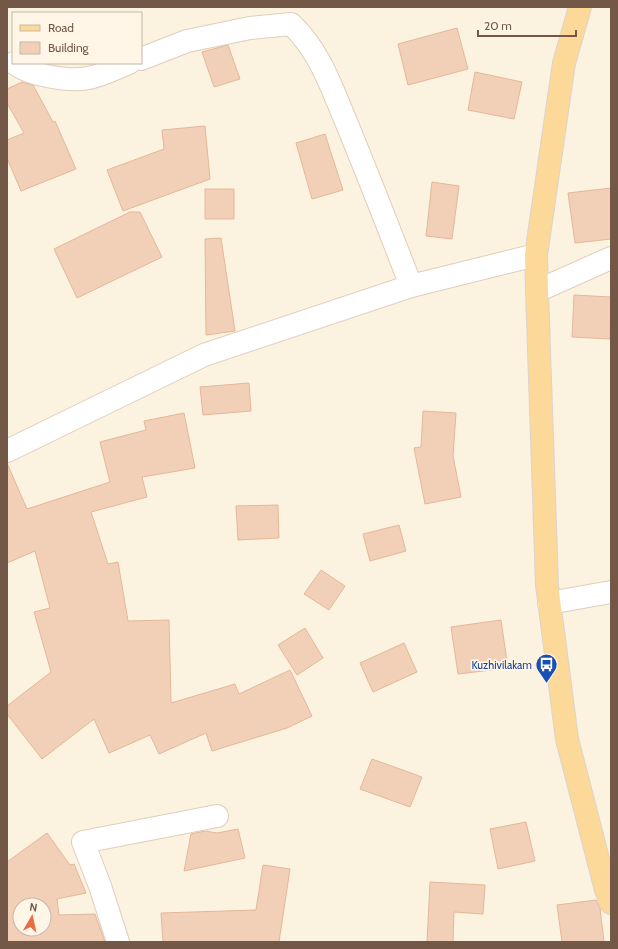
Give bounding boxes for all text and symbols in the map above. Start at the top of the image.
legend [12,12,142,64]
scale bar [478,12,576,38]
text: 20 m [484,18,512,33]
text: Road [48,20,74,35]
text: Building [48,40,90,55]
bus stop icon: Kuzhivilakam [534,652,560,685]
place label: Kuzhivilakam [471,658,532,672]
north arrow [12,897,52,937]
text: N [29,900,39,915]

